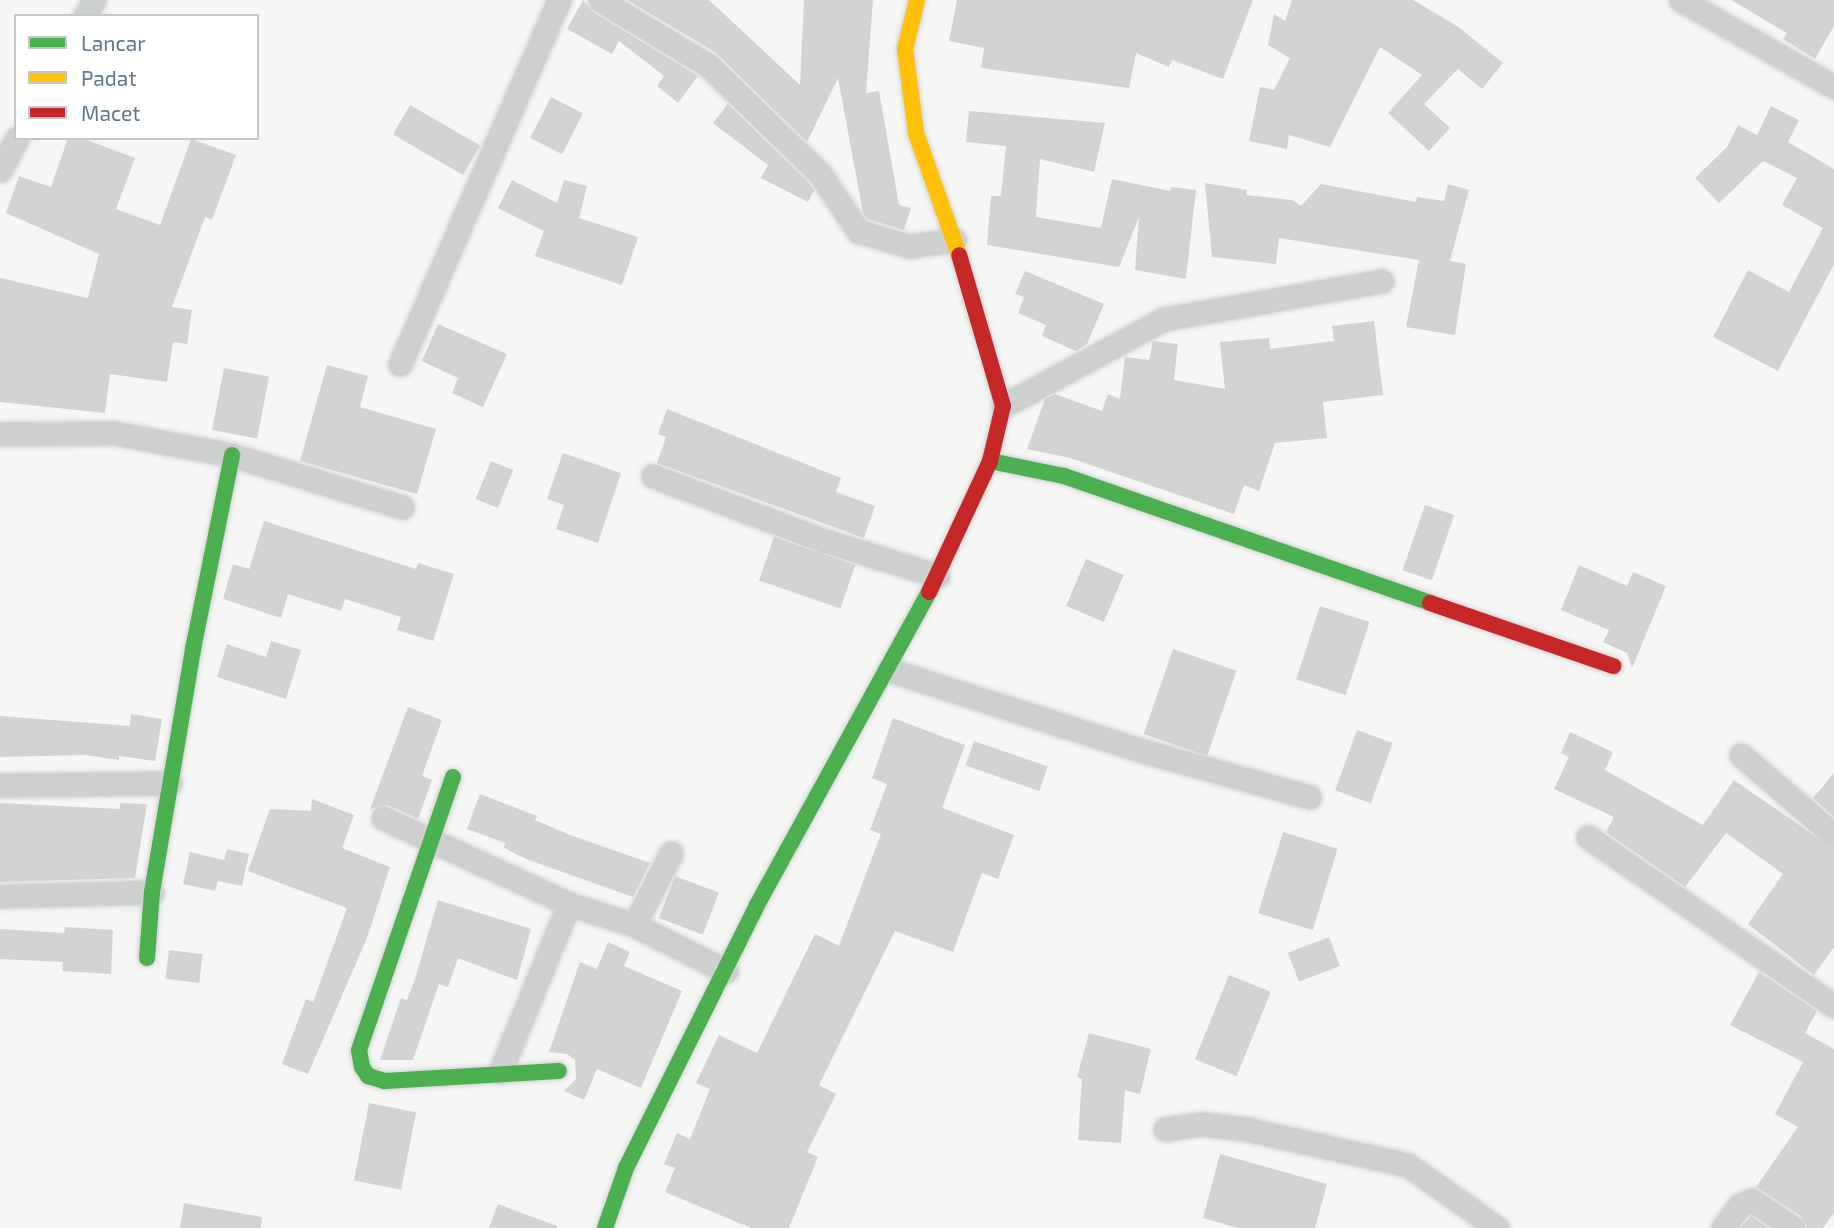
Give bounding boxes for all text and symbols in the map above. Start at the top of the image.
legend [14,14,259,140]
text: Lancar [81,30,146,55]
text: Padat [81,65,136,90]
text: Macet [81,100,140,125]

